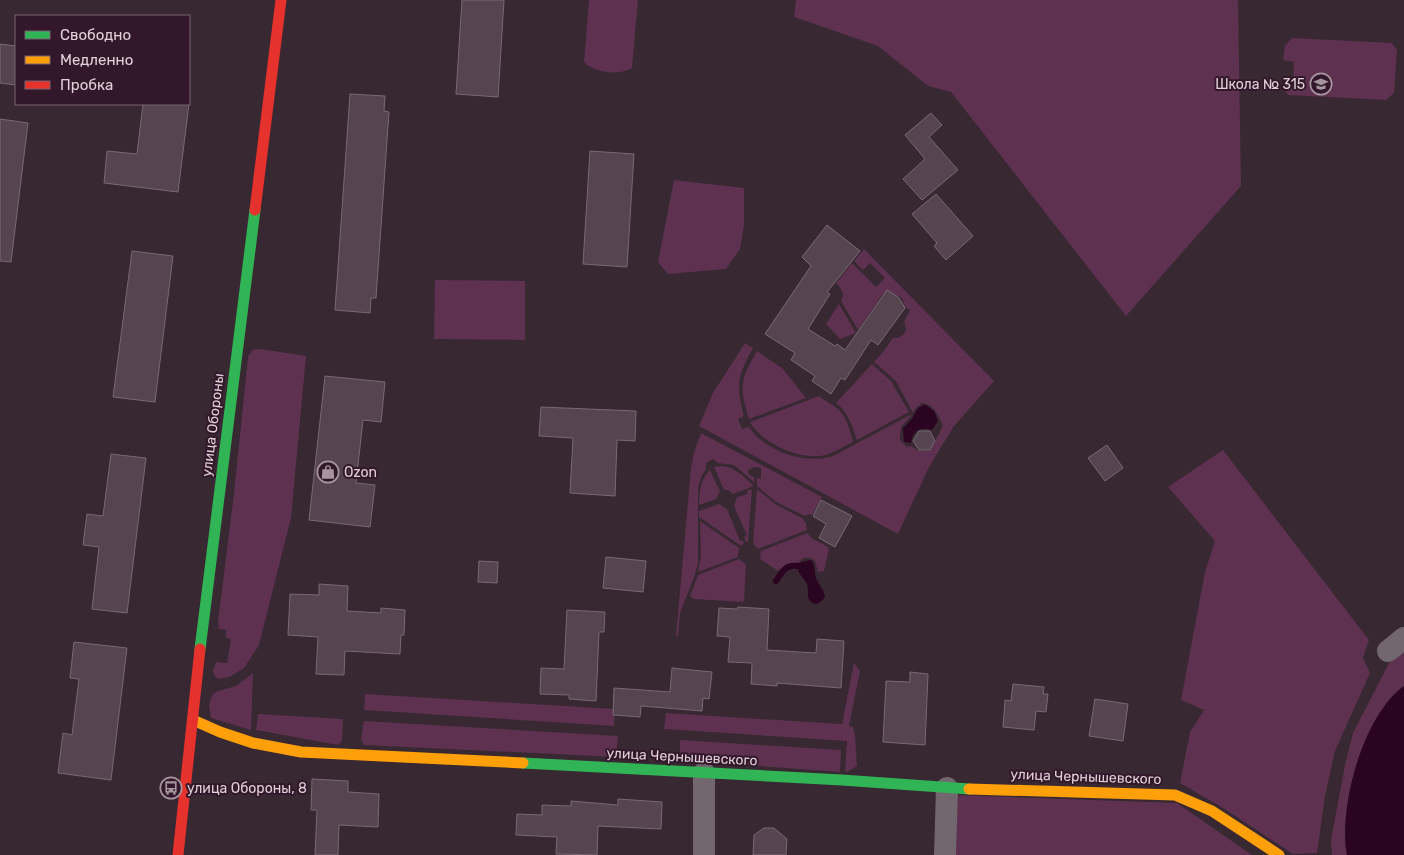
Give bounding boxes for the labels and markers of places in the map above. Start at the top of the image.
school or university icon: Школа № 315 [1309,72,1333,96]
place label: Школа № 315 [1215,76,1305,93]
shop icon: Ozon [316,460,340,484]
place label: Ozon [344,464,377,481]
bus stop icon: улица Обороны, 8 [159,776,183,800]
place label: улица Обороны, 8 [187,780,307,797]

